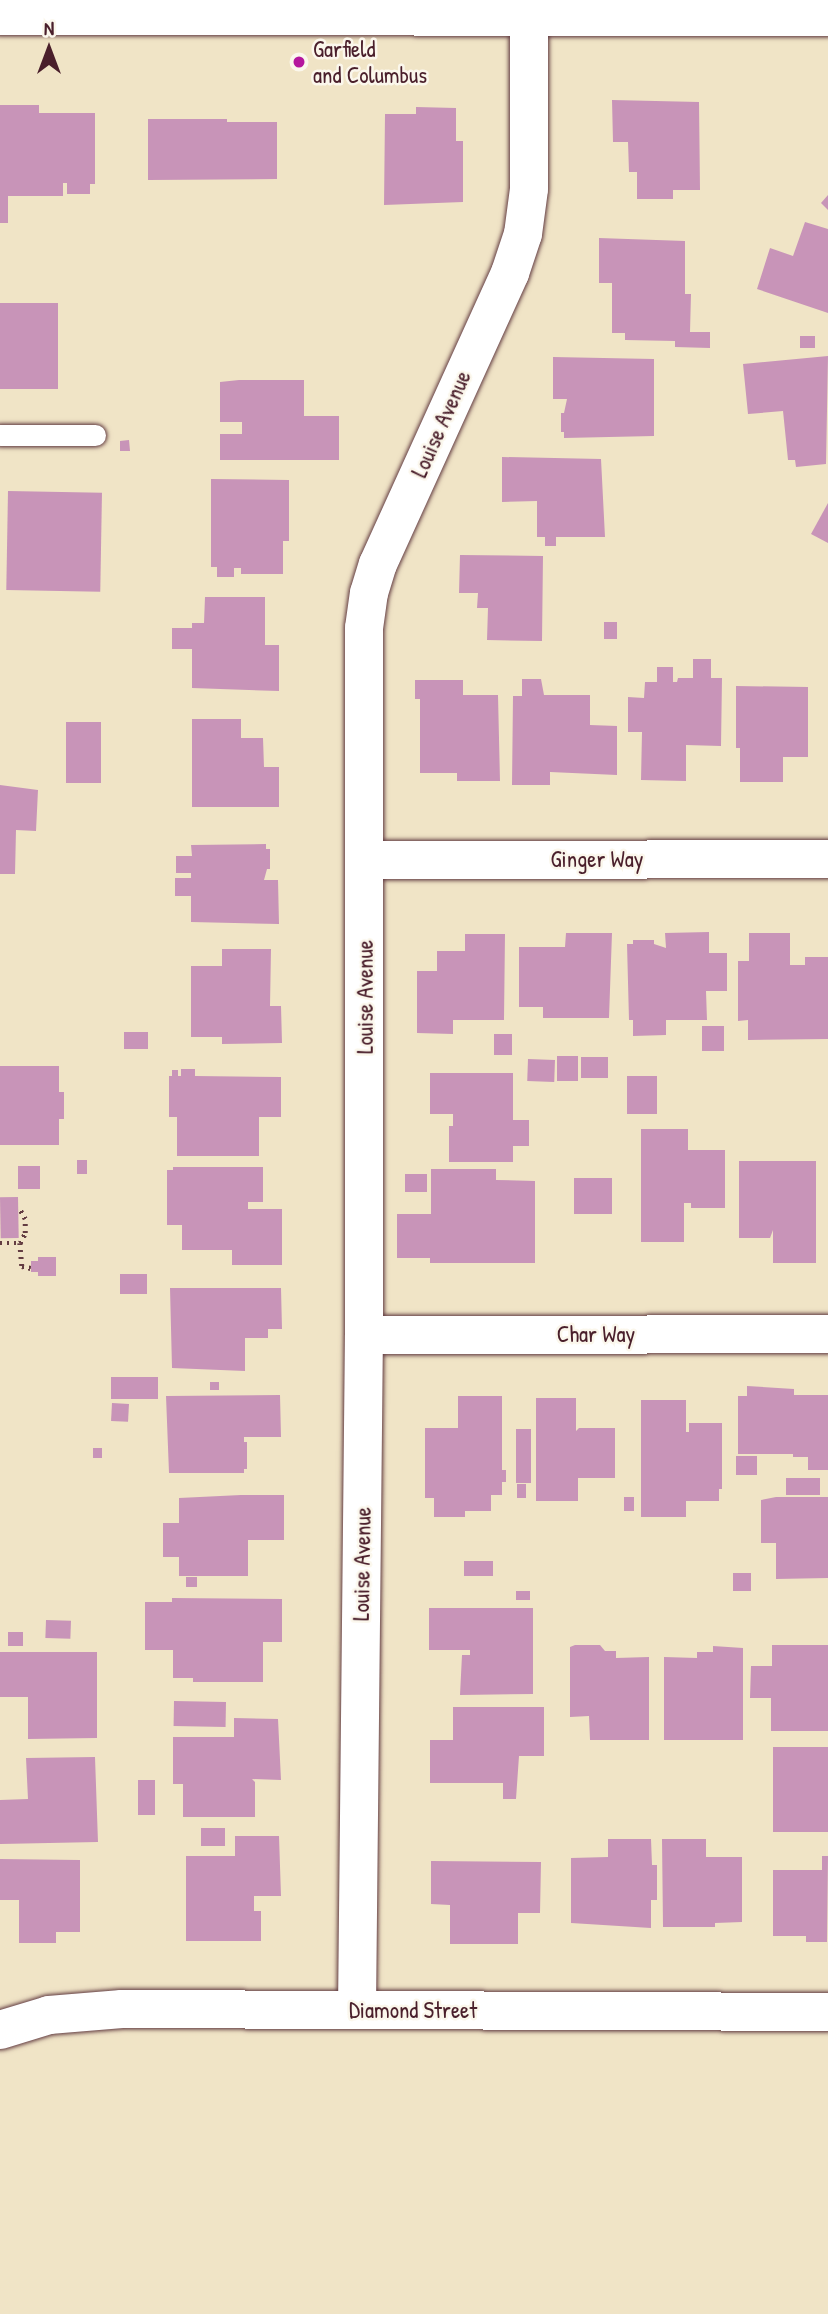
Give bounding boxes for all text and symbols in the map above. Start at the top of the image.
north arrow [14,14,84,84]
text: N [44,15,54,41]
place label: Garfield and Columbus [313,35,427,89]
marker: Garfield and Columbus [291,54,307,70]
street label: Louise Avenue [405,366,477,482]
street label: Ginger Way [550,845,644,873]
street label: Louise Avenue [351,940,379,1054]
street label: Char Way [557,1320,635,1348]
street label: Louise Avenue [347,1507,377,1621]
street label: Diamond Street [349,1996,477,2024]

